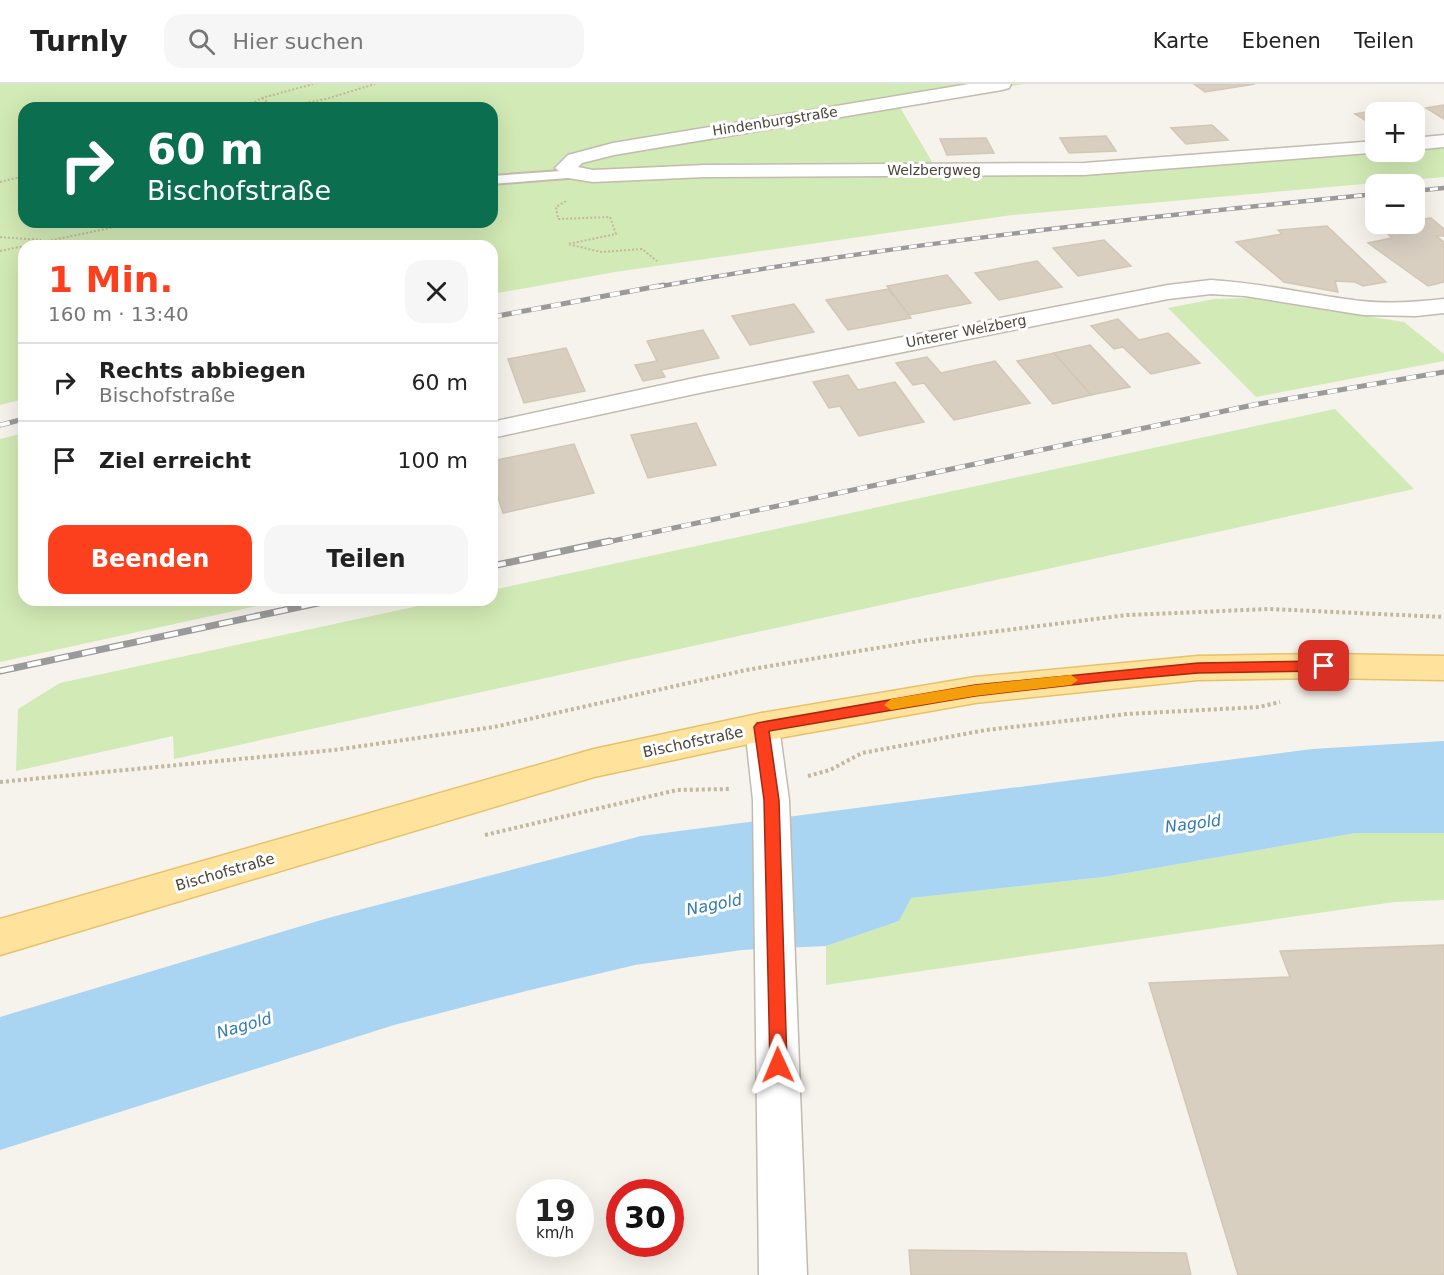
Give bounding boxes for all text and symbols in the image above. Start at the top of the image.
search box [164,14,584,68]
text: Turnly [30,25,128,58]
icon: search [185,25,218,58]
text: Hier suchen [233,29,364,54]
text: Karte [1153,29,1209,53]
text: Ebenen [1242,29,1321,53]
text: Teilen [1354,29,1414,53]
map controls [1365,102,1425,234]
button: + [1365,102,1425,162]
street label: Hindenburgstraße [711,103,839,139]
text: 60 m [147,125,264,174]
icon: right [48,126,126,204]
street label: Welzbergweg [887,162,981,178]
button: − [1365,174,1425,234]
text: Bischofstraße [147,175,331,206]
text: 1 Min. [48,259,173,300]
button: close [405,260,468,323]
text: 160 m · 13:40 [48,302,189,326]
street label: Unterer Welzberg [904,311,1028,351]
text: Rechts abbiegen [99,358,306,383]
icon: right [48,366,81,399]
text: 60 m [412,370,468,395]
text: Bischofstraße [99,383,235,407]
icon: arrive [48,444,81,477]
text: Ziel erreicht [99,448,251,473]
text: 100 m [398,448,468,473]
button: Beenden [48,525,252,594]
button: Teilen [264,525,468,594]
pin [1298,640,1349,691]
icon: arrive [1307,649,1340,682]
street label: Bischofstraße [641,723,745,761]
water label: Nagold [1164,811,1223,836]
street label: Bischofstraße [173,849,277,895]
water label: Nagold [685,890,744,919]
water label: Nagold [214,1008,275,1042]
position arrow [746,1033,810,1097]
speed limit sign: 30 [606,1179,684,1257]
text: 19 [534,1193,576,1228]
text: km/h [536,1224,574,1242]

